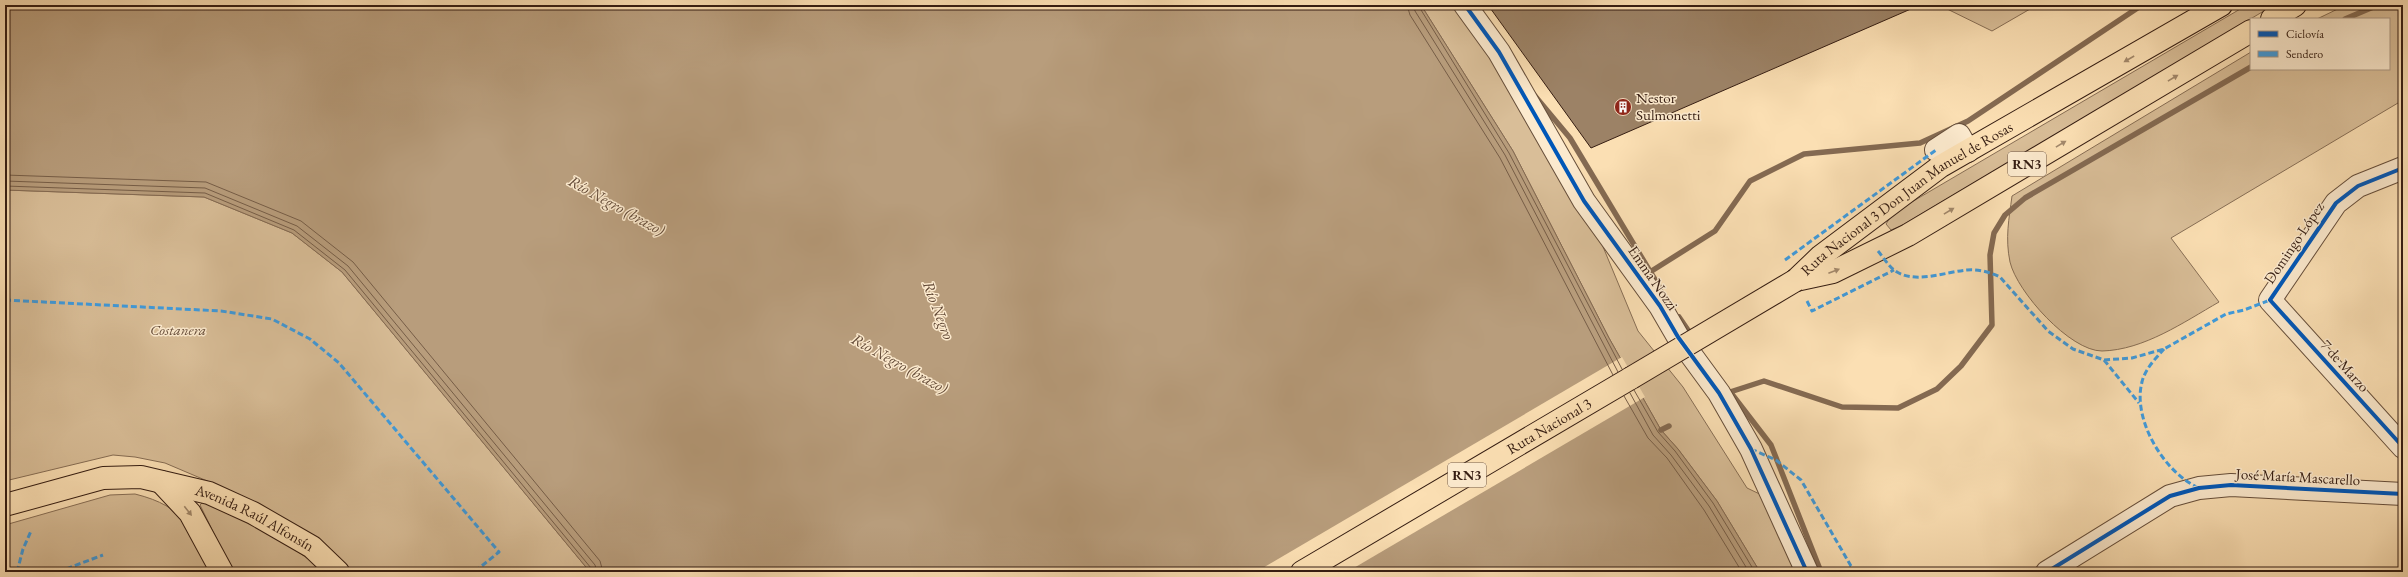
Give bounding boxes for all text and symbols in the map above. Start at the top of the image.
legend [2250,18,2390,70]
text: Ciclovía [2286,26,2324,42]
text: Sendero [2286,46,2323,62]
one-way arrow [2123,55,2135,62]
one-way arrow [2167,74,2179,81]
place label: Nestor Sulmonetti [1636,88,1701,124]
building icon: Nestor Sulmonetti [1613,97,1633,117]
street label: Ruta Nacional 3 Don Juan Manuel de Rosas [1796,117,2016,279]
one-way arrow [2055,141,2067,148]
road number: RN3 [2008,152,2046,176]
water label: Río Negro (brazo) [565,170,669,241]
street label: Domingo López [2259,198,2328,287]
one-way arrow [1943,207,1955,214]
street label: Emma Nozzi [1624,242,1683,314]
one-way arrow [1829,267,1841,273]
water label: Río Negro [918,278,959,343]
park label: Costanera [150,320,206,339]
water label: Río Negro (brazo) [848,328,952,399]
street label: 7 de Marzo [2317,336,2374,396]
street label: Ruta Nacional 3 [1503,393,1595,458]
road number: RN3 [1448,463,1486,487]
street label: José María Mascarello [2233,464,2361,489]
street label: Avenida Raúl Alfonsín [192,480,318,555]
one-way arrow [183,505,192,516]

